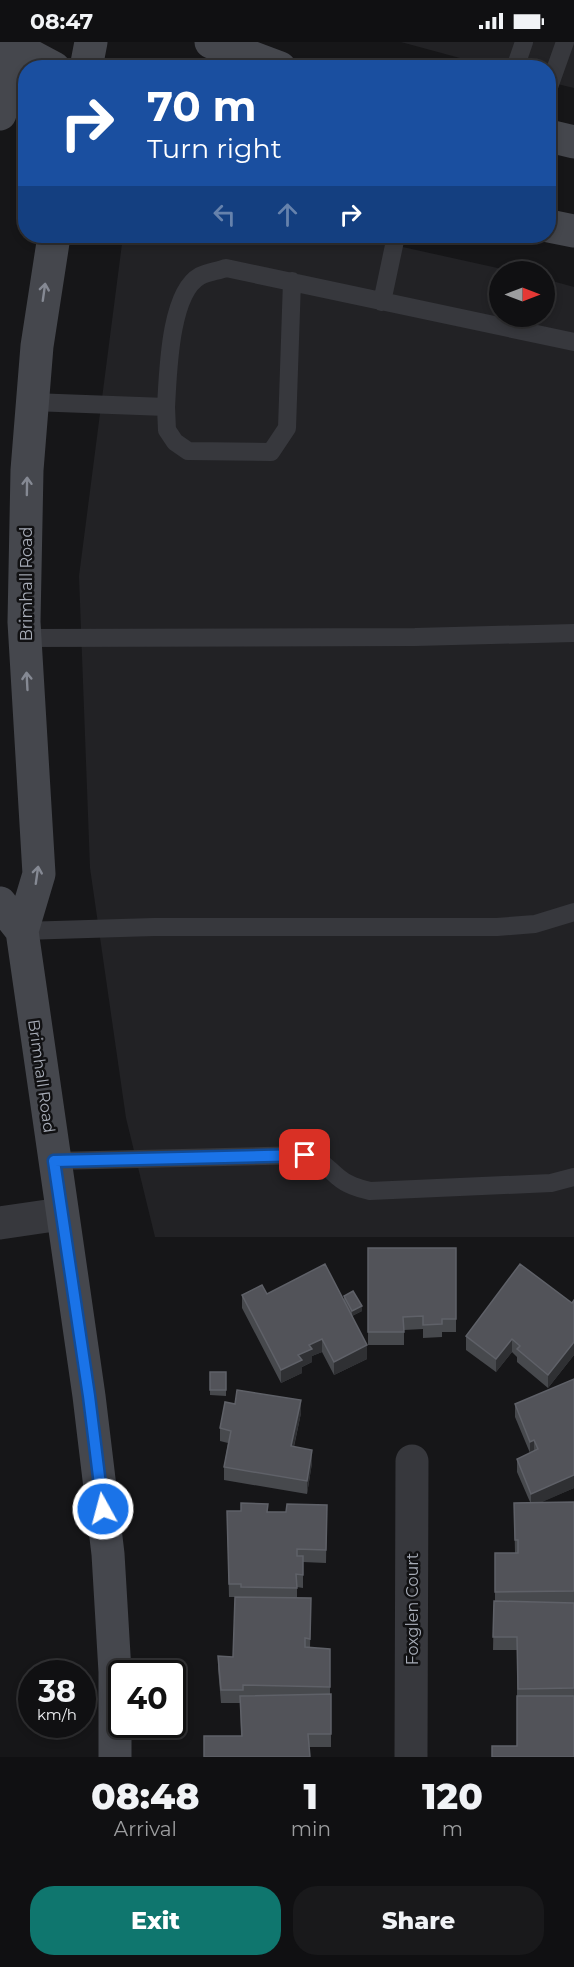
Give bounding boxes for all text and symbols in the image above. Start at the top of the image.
text: 08:47 [30,8,93,35]
text: 70 m [147,80,257,132]
icon: right [48,84,126,162]
text: Turn right [147,132,282,165]
icon: left [208,198,241,231]
icon: ahead [271,198,304,231]
icon: right [334,198,367,231]
north arrow [489,261,555,327]
map controls [489,261,555,327]
one-way arrow [39,282,50,302]
one-way arrow [21,476,33,496]
street label: Brimhall Road [17,527,36,641]
one-way arrow [21,671,32,691]
one-way arrow [32,866,43,885]
street label: Brimhall Road [24,1018,59,1134]
pin [279,1129,330,1180]
icon: arrive [288,1138,321,1171]
position arrow [71,1477,135,1541]
street label: Foxglen Court [403,1552,422,1665]
speed limit sign: 40 [108,1660,186,1738]
text: 38 [38,1673,76,1710]
text: km/h [37,1705,77,1724]
text: 08:48 [91,1774,200,1818]
text: 1 [304,1774,318,1818]
text: 120 [422,1774,483,1818]
text: Arrival [114,1817,177,1841]
text: min [291,1817,331,1841]
text: m [442,1817,463,1841]
button: Exit [30,1886,281,1955]
button: Share [293,1886,544,1955]

